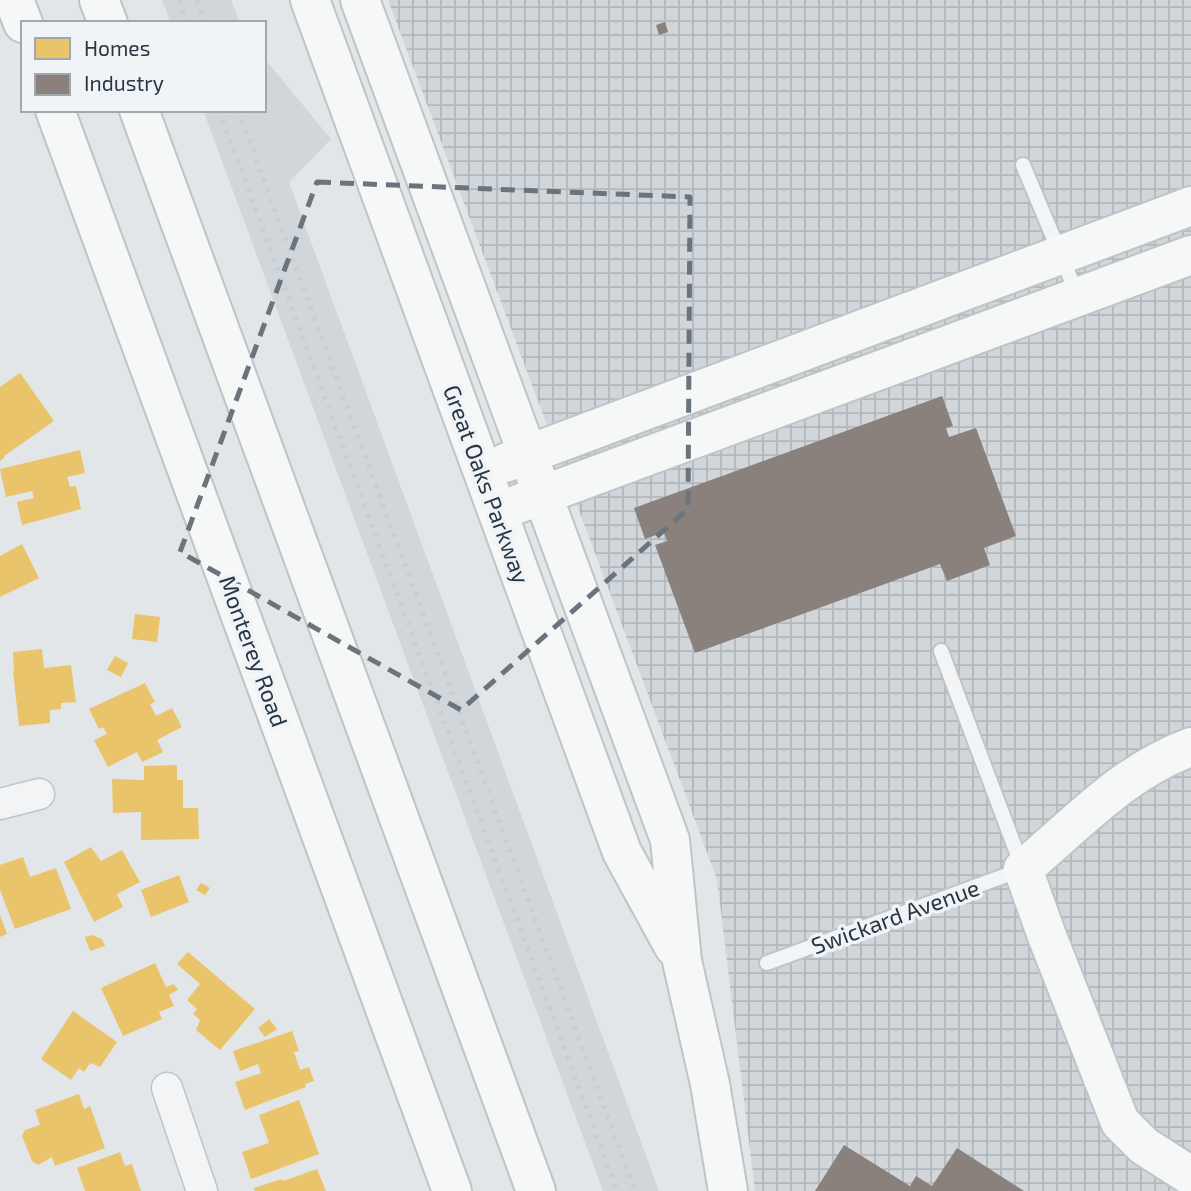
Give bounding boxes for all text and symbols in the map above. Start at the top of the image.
legend [21,21,266,112]
text: Homes [84,35,150,60]
text: Industry [84,70,164,95]
street label: Great Oaks Parkway [438,381,536,587]
street label: Monterey Road [214,572,294,730]
street label: Swickard Avenue [807,873,983,959]

